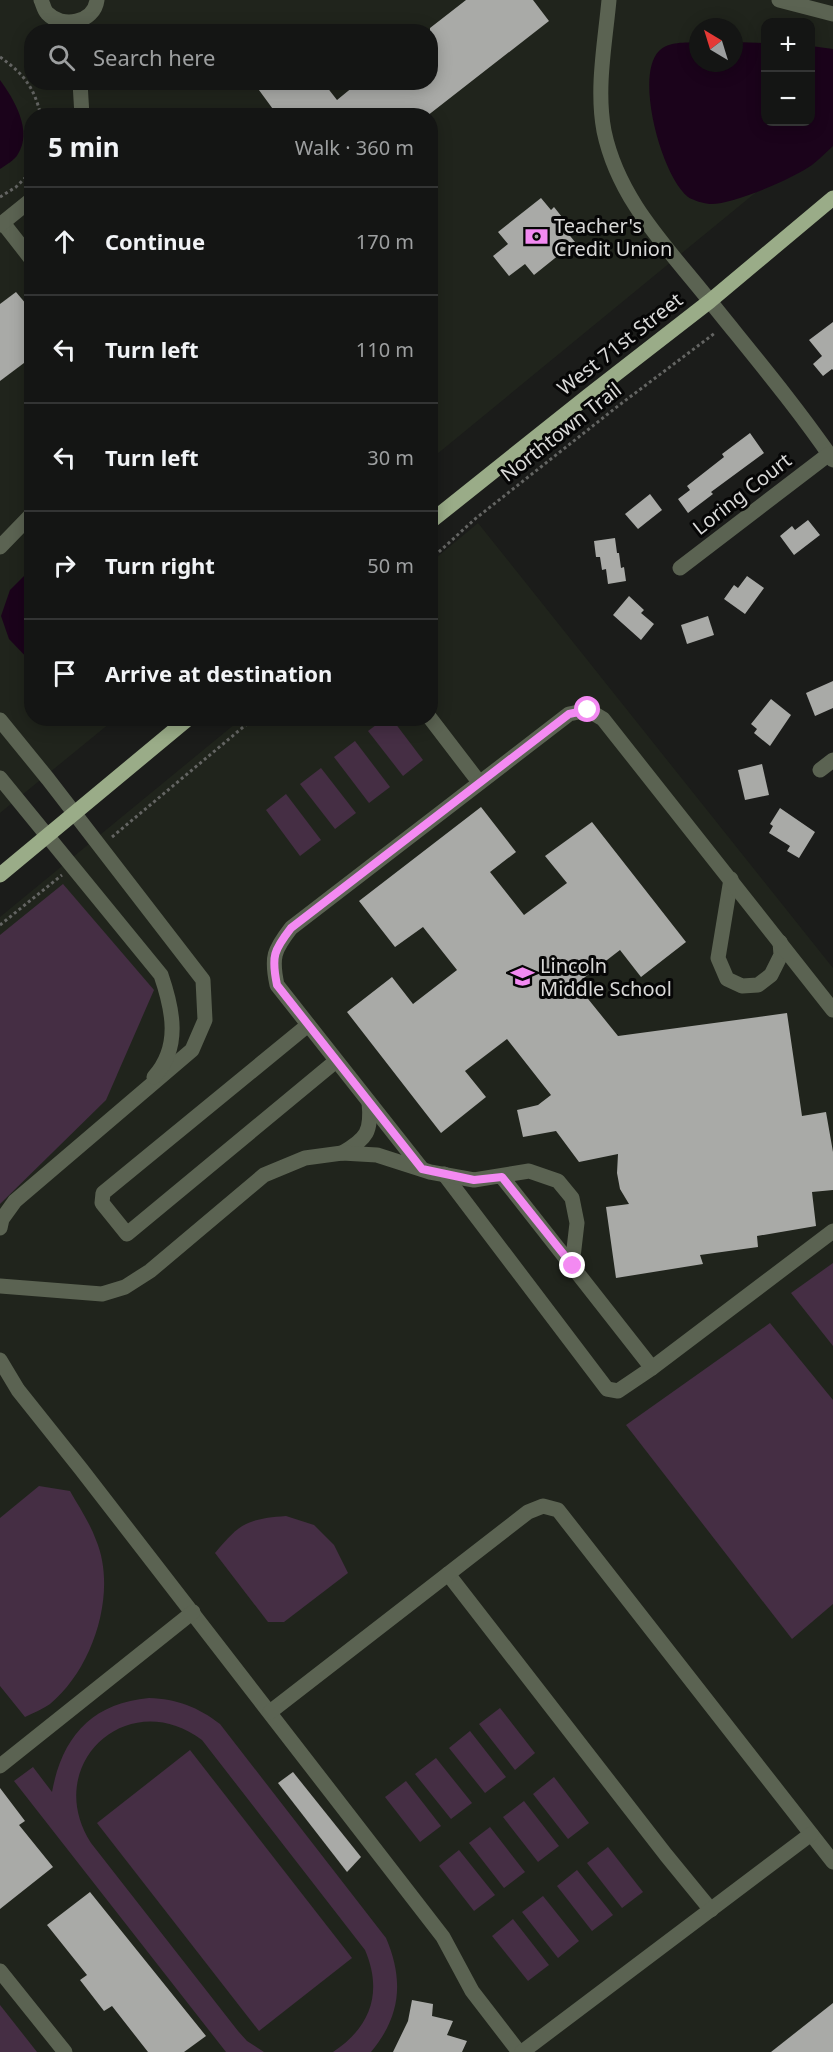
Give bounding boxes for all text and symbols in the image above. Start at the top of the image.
north arrow [689,18,743,72]
map controls [761,18,815,126]
button: + [761,18,815,72]
search box [24,24,438,90]
icon: search [45,41,78,74]
text: Search here [93,42,215,72]
button: − [761,72,815,126]
text: 5 min [48,129,120,165]
text: Walk · 360 m [295,134,414,161]
place label: Teacher's Credit Union [554,212,672,262]
bank icon: Teacher's Credit Union [523,224,549,250]
icon: ahead [48,225,81,258]
text: Continue [105,226,205,256]
text: 170 m [356,228,414,255]
street label: West 71st Street [551,286,688,401]
icon: left [48,333,81,366]
text: Turn left [105,334,199,364]
text: 110 m [356,336,414,363]
street label: Northtown Trail [495,376,627,487]
icon: left [48,441,81,474]
text: Turn left [105,442,199,472]
text: 30 m [367,444,414,471]
street label: Loring Court [687,447,797,541]
icon: right [48,549,81,582]
text: Turn right [105,550,215,580]
text: 50 m [367,552,414,579]
icon: arrive [48,657,81,690]
text: Arrive at destination [105,658,332,688]
route start [574,696,600,722]
place label: Lincoln Middle School [540,952,672,1002]
school or university icon: Lincoln Middle School [509,964,535,990]
route end [559,1252,585,1278]

